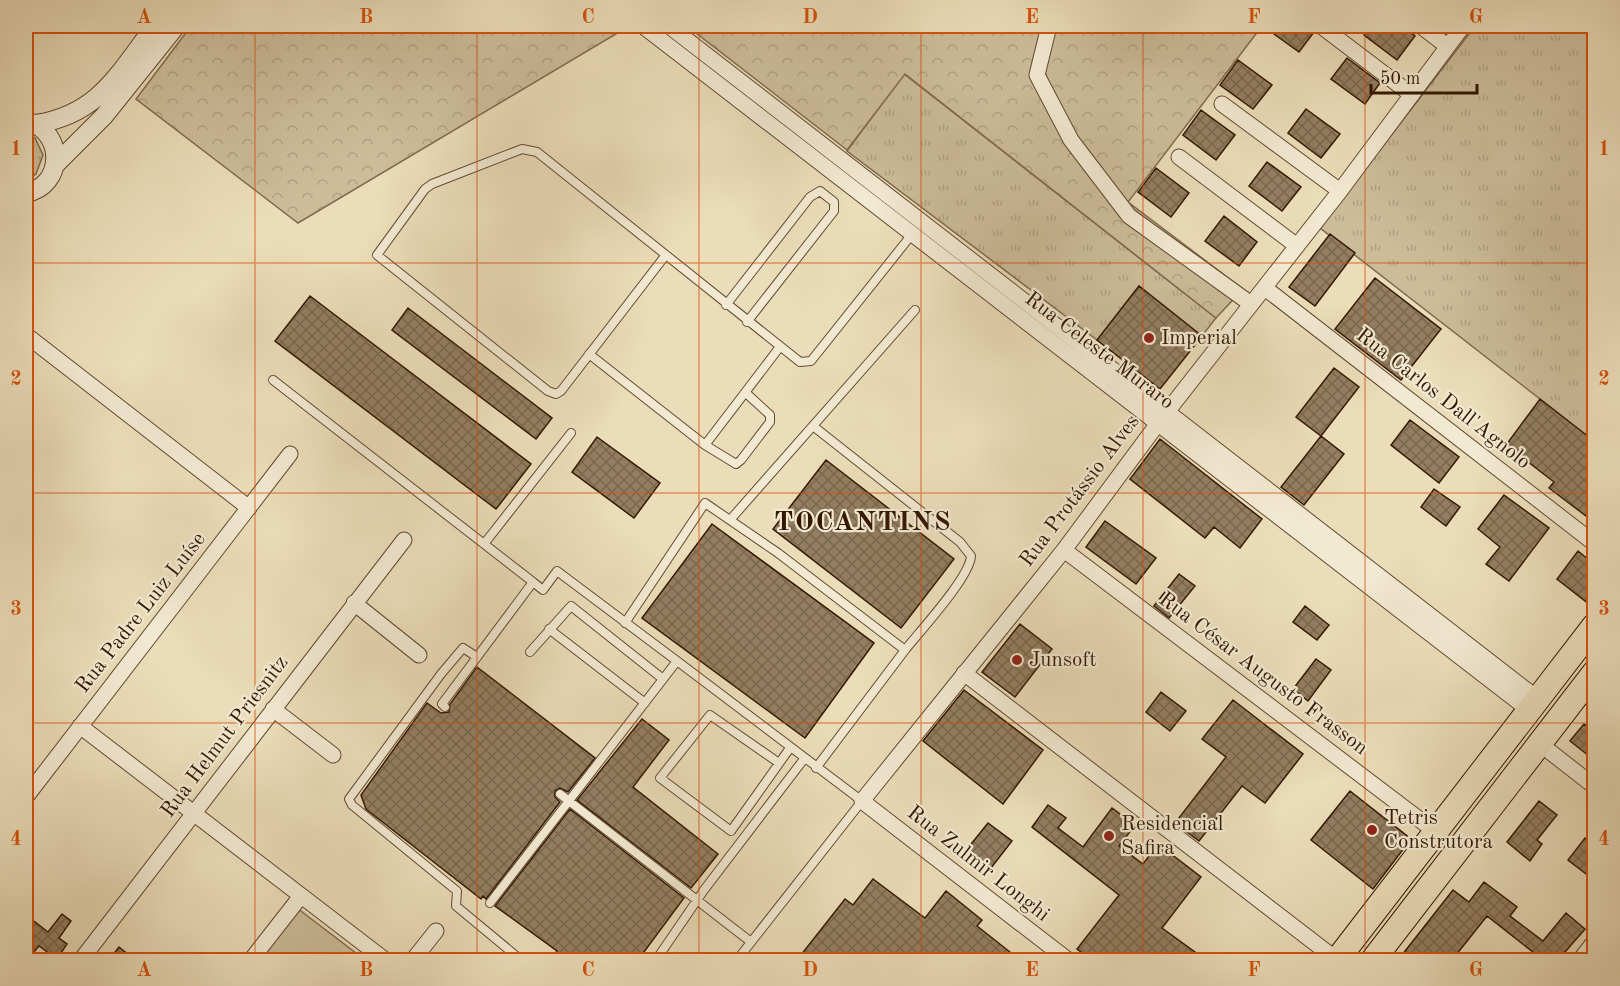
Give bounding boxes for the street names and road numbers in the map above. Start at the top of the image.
street label: Rua Celeste Muraro [1021,288,1177,414]
street label: Rua Carlos Dall'Agnolo [1352,325,1534,473]
street label: Rua Protássio Alves [1016,411,1144,571]
street label: Rua Padre Luiz Luíse [72,529,210,697]
street label: Rua César Augusto Frasson [1154,589,1372,759]
street label: Rua Helmut Priesnitz [158,652,292,822]
street label: Rua Zulmir Longhi [903,802,1053,926]

